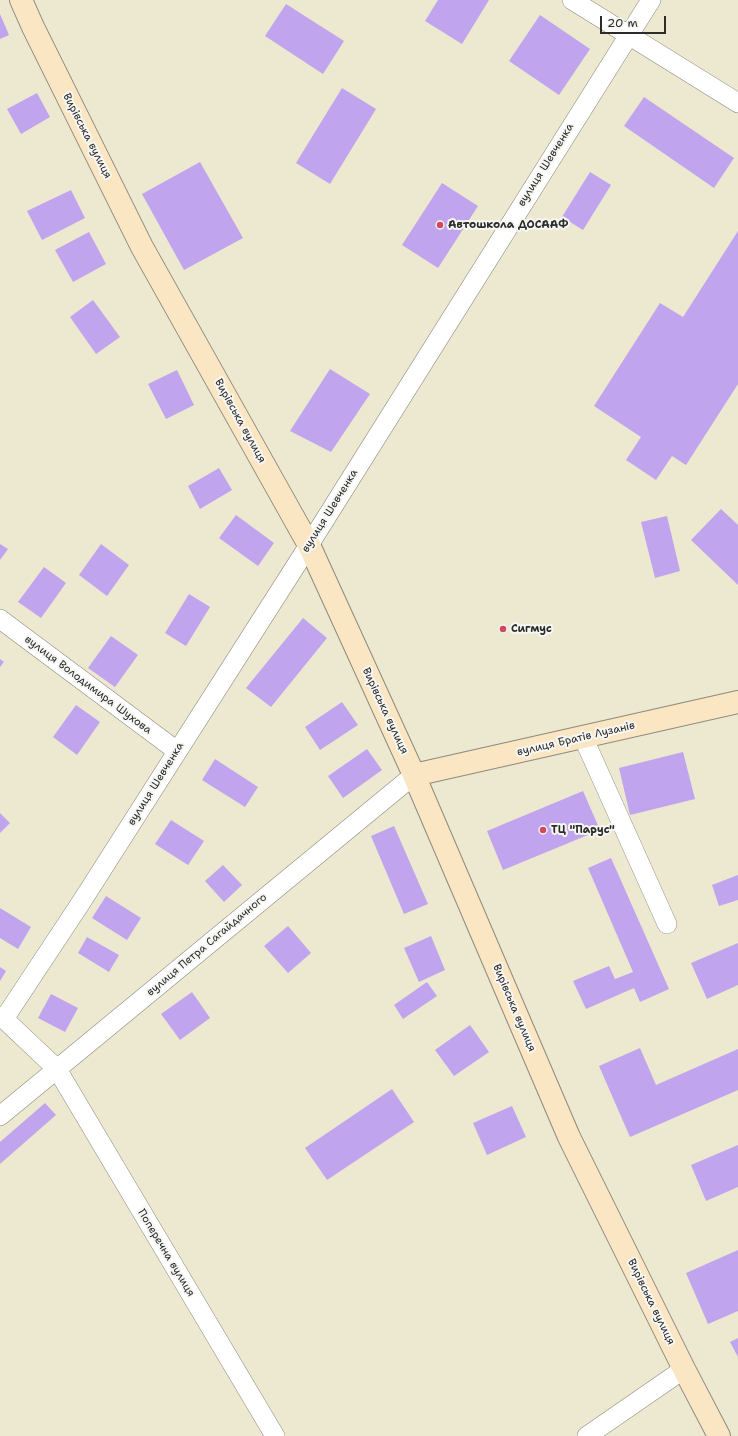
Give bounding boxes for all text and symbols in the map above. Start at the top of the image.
scale bar [602,8,668,34]
text: 20 m [607,15,638,31]
street label: Вирівська вулиця [60,91,114,181]
street label: вулиця Шевченка [515,121,577,209]
place label: Автошкола ДОСААФ [448,218,568,232]
marker: Автошкола ДОСААФ [435,220,445,230]
street label: Вирівська вулиця [211,377,269,465]
street label: вулиця Шевченка [299,467,361,555]
place label: Сигмус [511,622,552,636]
marker: Сигмус [498,624,508,634]
street label: вулиця Володимира Шухова [22,633,154,737]
street label: Вирівська вулиця [359,666,411,756]
street label: вулиця Братів Лузанів [516,719,636,759]
street label: вулиця Шевченка [125,740,187,828]
place label: ТЦ "Парус" [551,823,615,837]
marker: ТЦ "Парус" [538,825,548,835]
street label: вулиця Петра Сагайдачного [144,891,270,999]
street label: Вирівська вулиця [490,962,538,1054]
street label: Поперечна вулиця [135,1207,197,1299]
street label: Вирівська вулиця [624,1257,678,1347]

